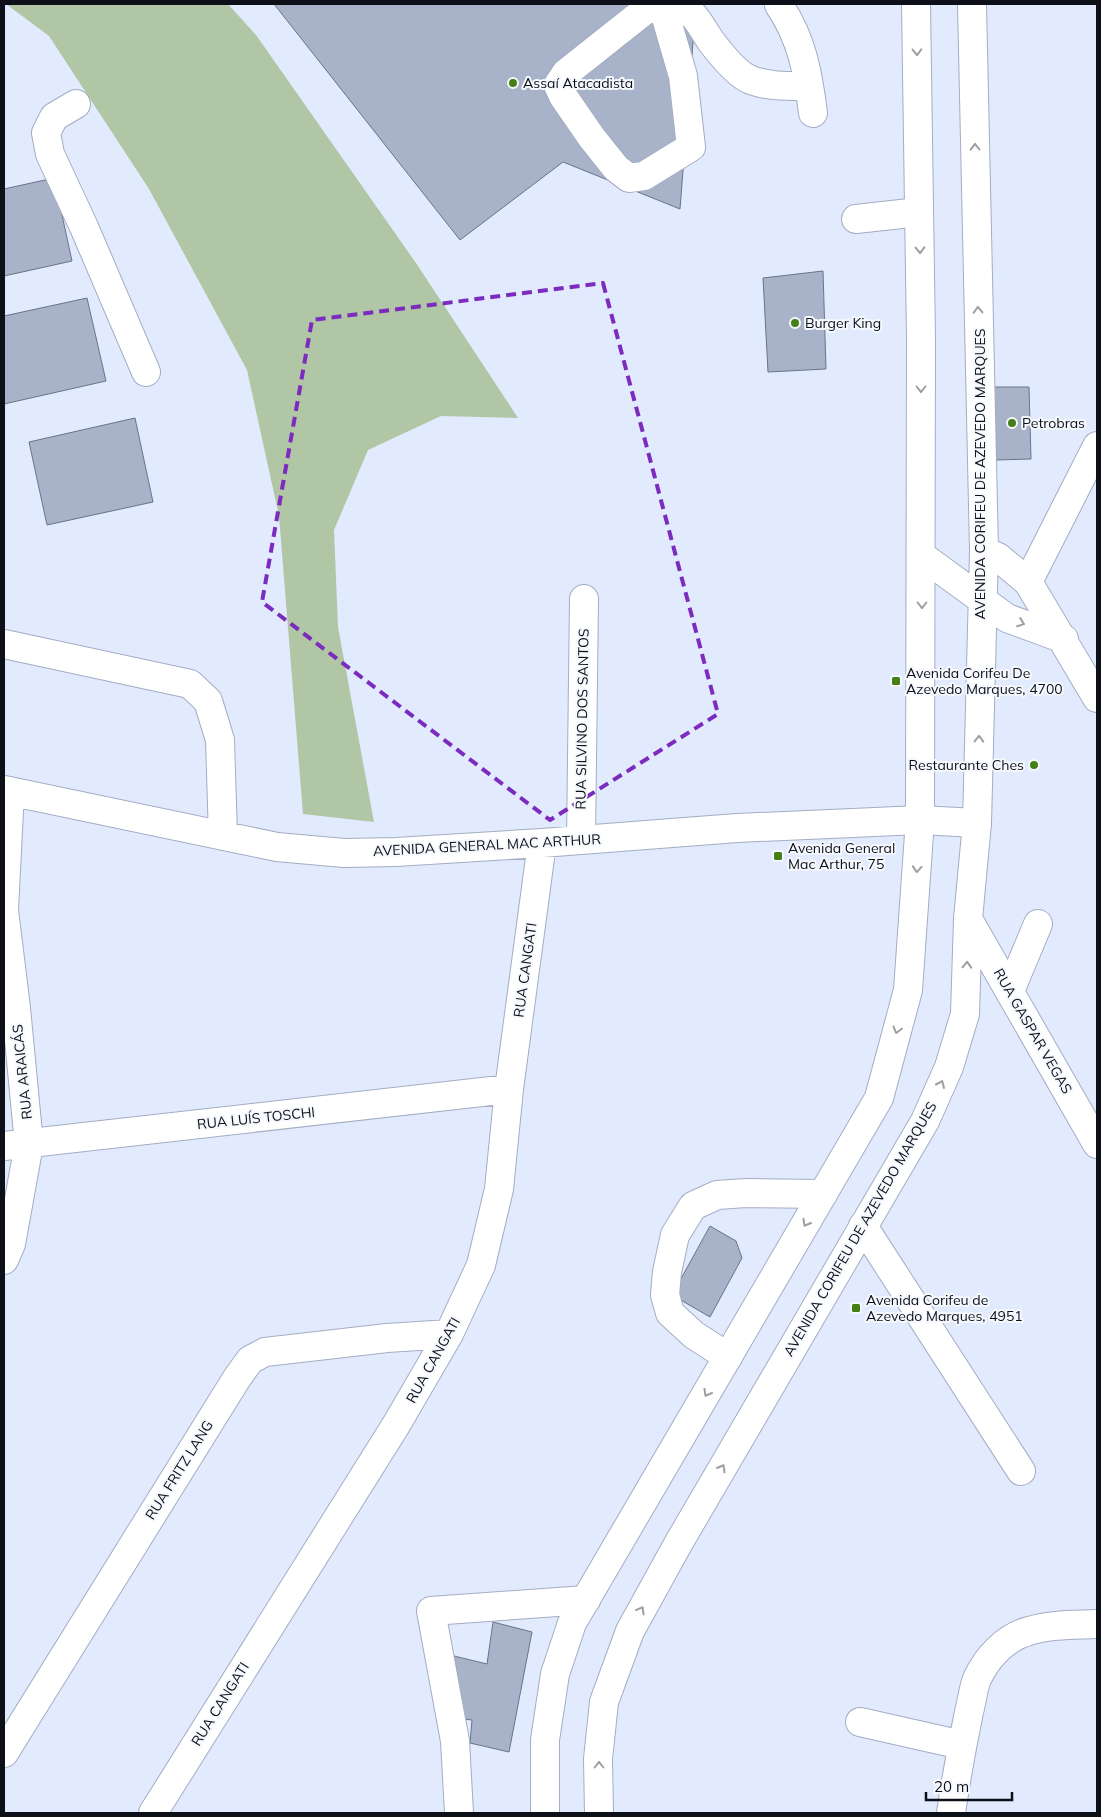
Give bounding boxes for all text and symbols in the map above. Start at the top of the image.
one-way arrow [911,49,922,57]
place label: Assaí Atacadista [523,74,633,92]
marker: Assaí Atacadista [507,77,519,89]
one-way arrow [970,143,980,150]
one-way arrow [915,246,925,254]
one-way arrow [973,305,984,313]
place label: Burger King [805,314,881,332]
marker: Burger King [789,317,801,329]
street label: AVENIDA CORIFEU DE AZEVEDO MARQUES [971,328,989,619]
one-way arrow [916,386,926,393]
place label: Petrobras [1022,414,1085,432]
marker: Petrobras [1006,417,1018,429]
one-way arrow [917,601,927,609]
one-way arrow [1016,617,1025,627]
street label: RUA SILVINO DOS SANTOS [571,628,593,810]
place label: Avenida Corifeu De Azevedo Marques, 4700 [906,664,1063,698]
marker: Avenida Corifeu De Azevedo Marques, 4700 [890,675,902,687]
one-way arrow [974,735,984,743]
place label: Restaurante Ches [909,756,1024,774]
marker: Restaurante Ches [1028,759,1040,771]
street label: AVENIDA GENERAL MAC ARTHUR [373,830,602,860]
place label: Avenida General Mac Arthur, 75 [788,839,895,873]
marker: Avenida General Mac Arthur, 75 [772,850,784,862]
one-way arrow [911,865,922,873]
street label: RUA CANGATI [509,922,541,1018]
one-way arrow [961,961,972,969]
street label: RUA GASPAR VEGAS [990,965,1076,1097]
street label: RUA ARAICÁS [8,1023,36,1121]
one-way arrow [892,1025,903,1034]
one-way arrow [934,1080,945,1089]
street label: AVENIDA CORIFEU DE AZEVEDO MARQUES [779,1098,941,1359]
street label: RUA LUÍS TOSCHI [196,1103,316,1133]
one-way arrow [802,1217,812,1226]
place label: Avenida Corifeu de Azevedo Marques, 4951 [866,1291,1023,1325]
marker: Avenida Corifeu de Azevedo Marques, 4951 [850,1302,862,1314]
street label: RUA CANGATI [402,1314,464,1406]
one-way arrow [703,1388,713,1397]
street label: RUA FRITZ LANG [141,1417,217,1523]
one-way arrow [715,1465,725,1474]
one-way arrow [635,1606,645,1615]
street label: RUA CANGATI [187,1659,253,1749]
one-way arrow [594,1760,604,1768]
scale bar [926,1770,1012,1802]
text: 20 m [934,1777,969,1796]

